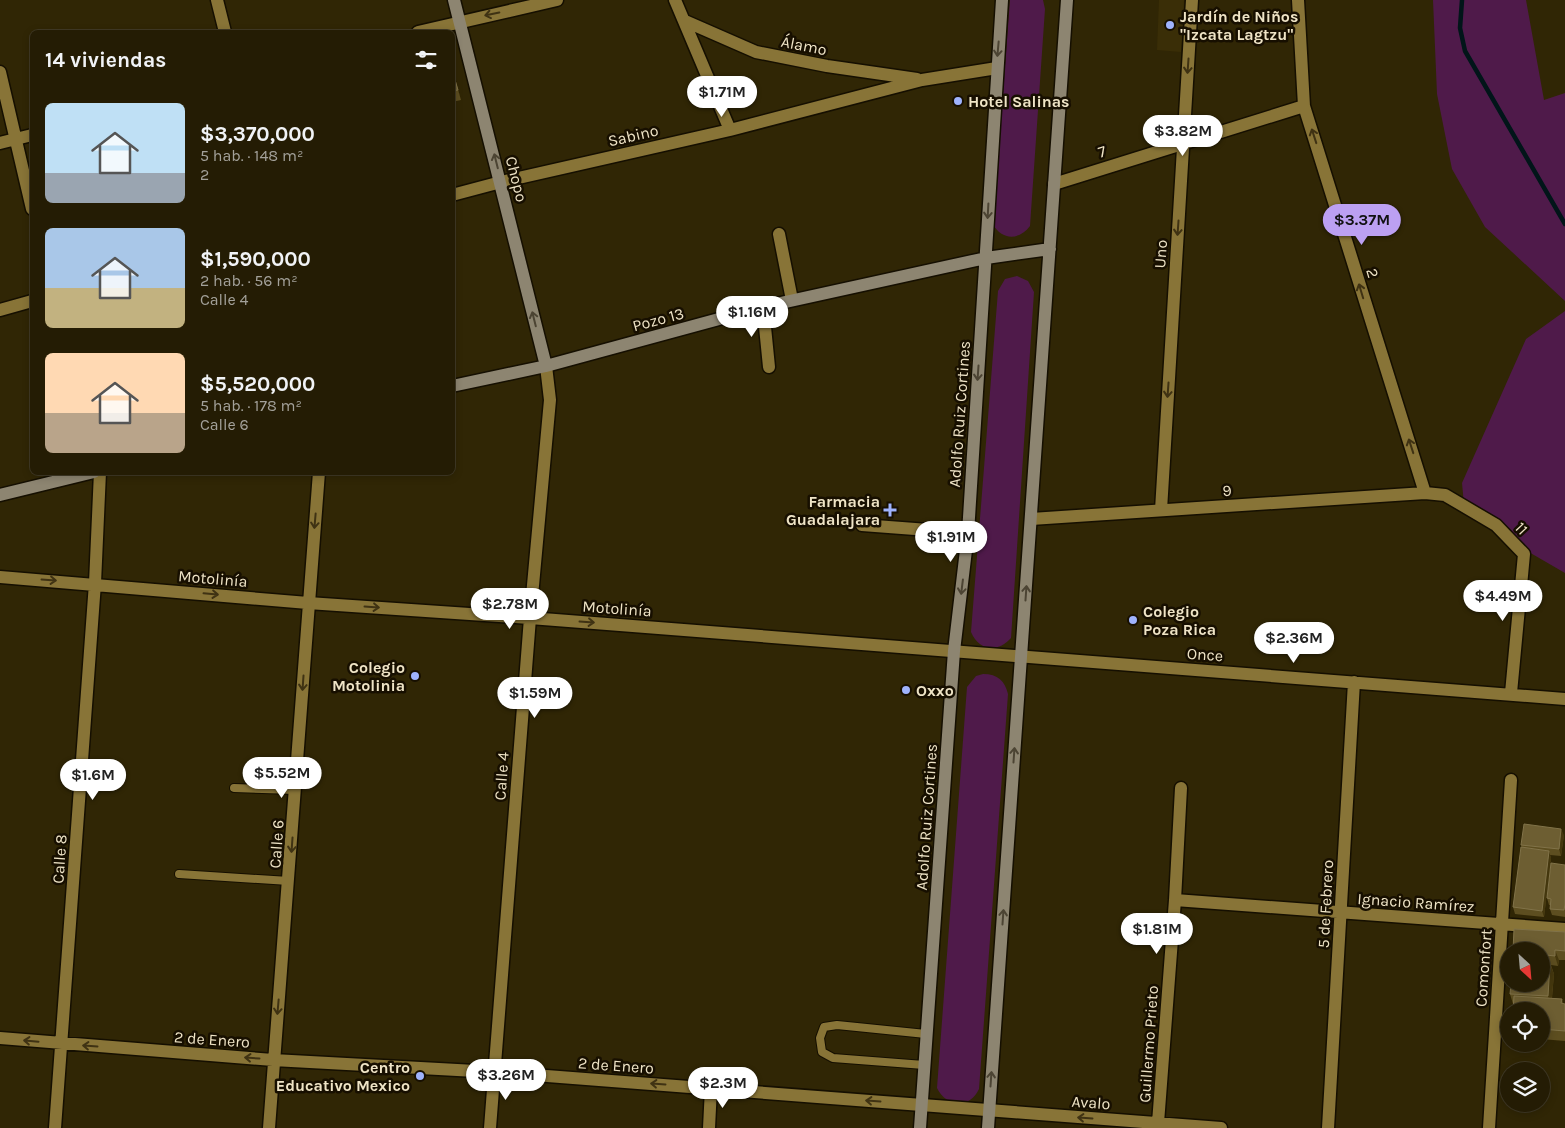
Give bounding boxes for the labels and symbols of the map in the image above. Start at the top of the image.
place label: Jardín de Niños "Izcata Lagtzu" [1180,7,1298,44]
one-way arrow [485,10,501,19]
marker: Jardín de Niños "Izcata Lagtzu" [1164,19,1176,31]
street label: Álamo [779,32,828,59]
one-way arrow [994,40,1003,56]
one-way arrow [1184,58,1193,74]
pin: $1.71M [681,76,763,118]
place label: Hotel Salinas [968,92,1070,111]
marker: Hotel Salinas [952,95,964,107]
pin: $3.82M [1142,114,1224,157]
street label: Sabino [606,120,660,150]
one-way arrow [1308,128,1318,144]
street label: 7 [1096,141,1109,162]
one-way arrow [490,153,500,169]
street label: Chopo [502,154,531,204]
one-way arrow [984,203,993,219]
pin: $3.37M [1321,204,1403,246]
one-way arrow [1174,220,1183,236]
street label: Uno [1150,239,1171,269]
street label: 2 [1362,266,1383,280]
one-way arrow [1356,284,1366,300]
pin: $1.16M [711,296,793,338]
street label: Pozo 13 [630,304,686,335]
one-way arrow [529,311,538,327]
street label: Adolfo Ruiz Cortines [945,340,974,488]
one-way arrow [974,365,983,381]
one-way arrow [1163,382,1173,398]
one-way arrow [1406,439,1415,454]
street label: 9 [1222,481,1232,500]
place label: Farmacia Guadalajara [786,492,880,529]
marker: Farmacia Guadalajara [884,504,896,516]
one-way arrow [310,513,320,529]
street label: 11 [1511,518,1532,539]
pin: $1.91M [910,520,992,563]
street label: Motolinía [177,566,248,591]
one-way arrow [40,575,56,585]
one-way arrow [957,579,967,595]
pin: $4.49M [1462,580,1544,622]
one-way arrow [1021,585,1030,601]
pin: $2.78M [469,588,551,630]
one-way arrow [202,589,218,599]
street label: Motolinía [582,597,652,620]
place label: Colegio Poza Rica [1143,602,1216,639]
one-way arrow [364,603,380,612]
marker: Colegio Poza Rica [1127,614,1139,626]
one-way arrow [579,617,595,627]
pin: $2.36M [1253,622,1335,664]
street label: Once [1186,644,1224,665]
place label: Colegio Motolinia [332,658,405,695]
marker: Colegio Motolinia [409,670,421,682]
one-way arrow [299,675,308,691]
pin: $1.59M [494,676,576,719]
place label: Oxxo [916,681,954,700]
marker: Oxxo [900,684,912,696]
street label: Adolfo Ruiz Cortines [912,743,941,891]
one-way arrow [1010,747,1019,763]
street label: Calle 4 [490,751,513,801]
pin: $5.52M [241,756,323,799]
pin: $1.6M [58,758,128,801]
street label: Calle 6 [265,819,288,869]
street label: Calle 8 [48,834,71,884]
one-way arrow [287,837,297,853]
street label: 5 de Febrero [1314,859,1337,949]
street label: Ignacio Ramírez [1357,889,1475,916]
one-way arrow [999,910,1008,926]
pin: $1.81M [1116,912,1198,955]
street label: Comonfort [1471,928,1496,1008]
north arrow [1500,942,1550,992]
street label: Guillermo Prieto [1135,985,1162,1103]
one-way arrow [273,999,283,1015]
street label: 2 de Enero [173,1027,251,1052]
one-way arrow [23,1036,39,1046]
one-way arrow [82,1041,98,1051]
street label: 2 de Enero [577,1053,655,1078]
one-way arrow [244,1054,260,1063]
place label: Centro Educativo Mexico [276,1058,410,1095]
pin: $3.26M [465,1058,547,1101]
pin: $2.3M [688,1066,758,1109]
marker: Centro Educativo Mexico [414,1070,426,1082]
one-way arrow [987,1072,996,1088]
one-way arrow [650,1080,666,1089]
street label: Avalo [1071,1092,1111,1113]
one-way arrow [865,1096,881,1105]
one-way arrow [1077,1113,1093,1123]

